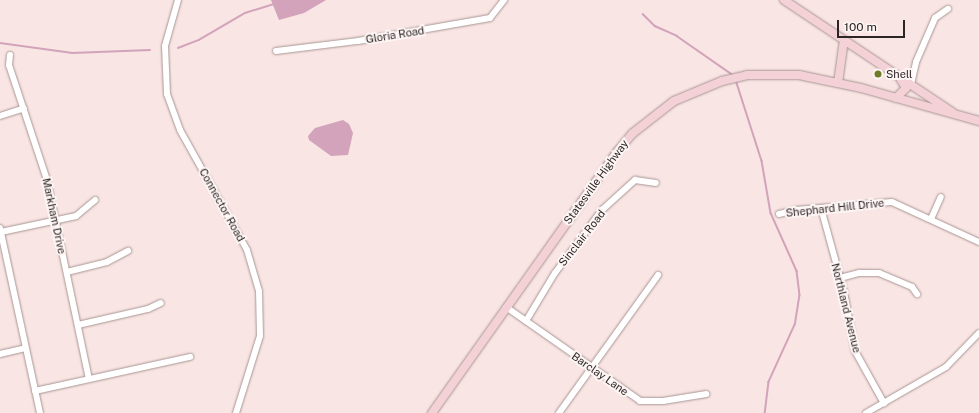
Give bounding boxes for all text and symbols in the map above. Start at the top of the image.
scale bar [839,12,907,38]
text: 100 m [844,20,877,34]
street label: Gloria Road [365,24,425,46]
place label: Shell [886,67,912,81]
marker: Shell [873,69,883,79]
street label: Statesville Highway [561,137,631,227]
street label: Connector Road [196,166,248,244]
street label: Markham Drive [40,177,68,255]
street label: Shephard Hill Drive [785,196,885,220]
street label: Sinclair Road [556,207,608,269]
street label: Northland Avenue [828,262,864,354]
street label: Barclay Lane [569,350,631,398]

